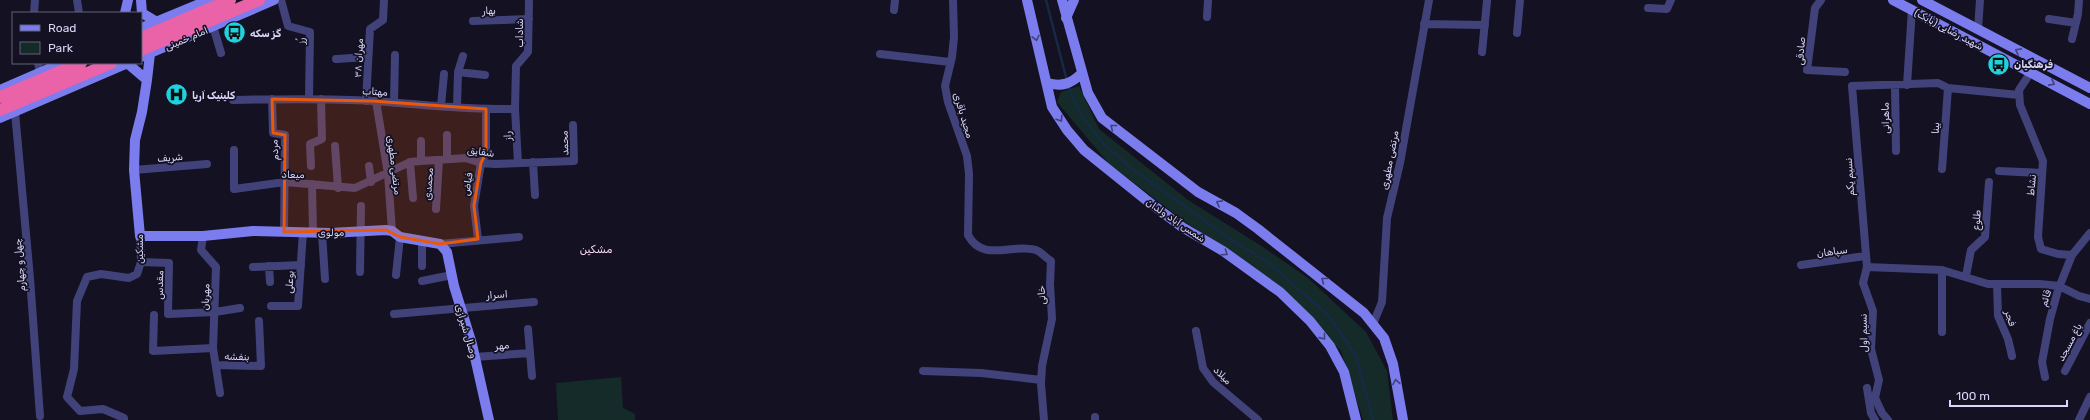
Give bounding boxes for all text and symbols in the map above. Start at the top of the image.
street label: بهار [481,5,496,17]
street label: شهید رضایی (بابک) [1912,7,1985,53]
legend [12,12,142,64]
street label: شاداب [514,19,526,47]
bus stop icon: گز سکه [221,20,247,46]
text: Road [48,21,76,35]
street label: امام خمینی [163,24,210,53]
place label: گز سکه [250,28,281,40]
one-way arrow [1031,35,1039,41]
street label: صادقی [1794,36,1808,66]
street label: رُز [295,37,307,45]
street label: مهران ۳۸ [352,38,366,78]
text: Park [48,41,74,55]
one-way arrow [2015,48,2022,55]
bus stop icon: فرهنگیان [1986,51,2012,77]
place label: فرهنگیان [2014,59,2053,71]
one-way arrow [2048,79,2055,86]
hospital icon: کلینیک آریا [163,82,189,108]
street label: مهتاب [362,85,389,99]
place label: کلینیک آریا [192,89,235,102]
street label: مجید باقری [950,91,976,140]
street label: ماهرانی [1880,102,1892,134]
one-way arrow [1055,115,1062,122]
street label: بینا [1929,122,1942,135]
one-way arrow [1111,125,1118,132]
street label: مرتضی مطهری [1378,129,1402,191]
street label: محمد [559,130,571,156]
street label: راز [502,131,514,142]
street label: مرتضی مطهری [384,135,404,196]
street label: مردم [268,139,282,161]
street label: شقایق [466,144,495,160]
street label: شریف [157,151,183,165]
street label: نسیم یکم [1843,157,1857,196]
street label: محمدی [422,167,436,201]
street label: میعاد [281,169,305,181]
street label: فیاض [460,171,476,197]
street label: نشاط [2025,174,2039,196]
street label: شمس آباد ولدان [1143,196,1208,245]
one-way arrow [1215,201,1223,208]
street label: طلوع [1970,209,1985,231]
street label: مولوی [318,227,345,239]
street label: مشکین [134,234,146,264]
street label: چهل و چهارم [12,238,28,292]
district label: مشکین [580,243,612,256]
street label: سپاهان [1816,244,1848,261]
one-way arrow [1221,248,1228,256]
street label: مقدس [154,270,166,300]
street label: بوعلی [283,270,297,294]
one-way arrow [1321,278,1328,285]
street label: مهربان [200,283,212,311]
street label: خانی [1036,285,1048,305]
street label: اسرار [485,288,508,302]
street label: قائم [2038,288,2054,308]
street label: وصال شیرازی [453,303,480,360]
street label: فجر [2002,308,2018,328]
street label: نسیم اول [1858,314,1870,352]
street label: باغ مسجد [2055,322,2085,363]
one-way arrow [1318,333,1325,340]
street label: مهر [493,339,510,353]
street label: بنفشه [224,351,250,363]
street label: میلاد [1211,364,1234,388]
one-way arrow [1393,378,1401,385]
scale bar [1950,382,2067,408]
text: 100 m [1956,389,1990,403]

